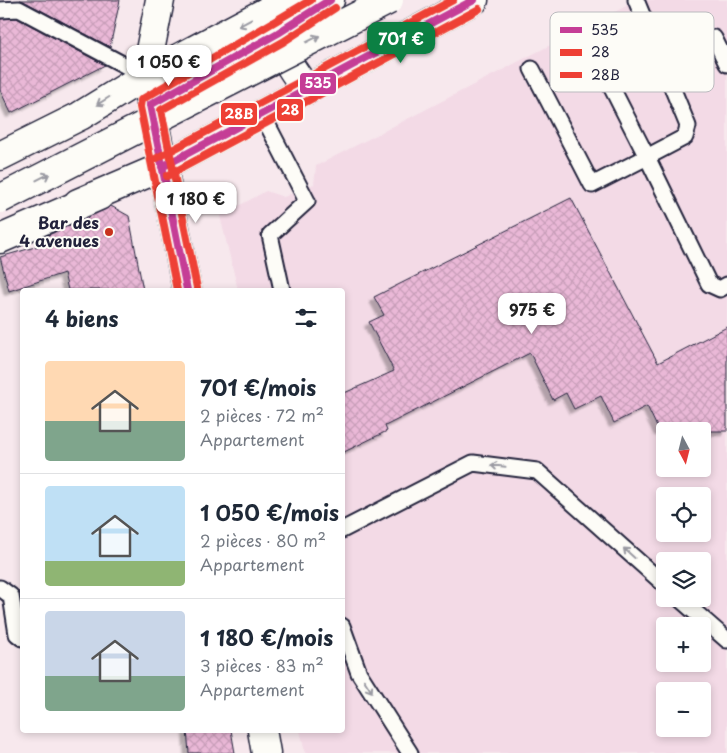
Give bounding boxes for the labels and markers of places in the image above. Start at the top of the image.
pin: 701 € [366,22,436,64]
pin: 1 050 € [123,44,215,87]
pin: 1 180 € [150,182,242,224]
place label: Bar des 4 avenues [19,210,99,252]
marker: Bar des 4 avenues [103,226,115,238]
pin: 975 € [497,292,567,335]

